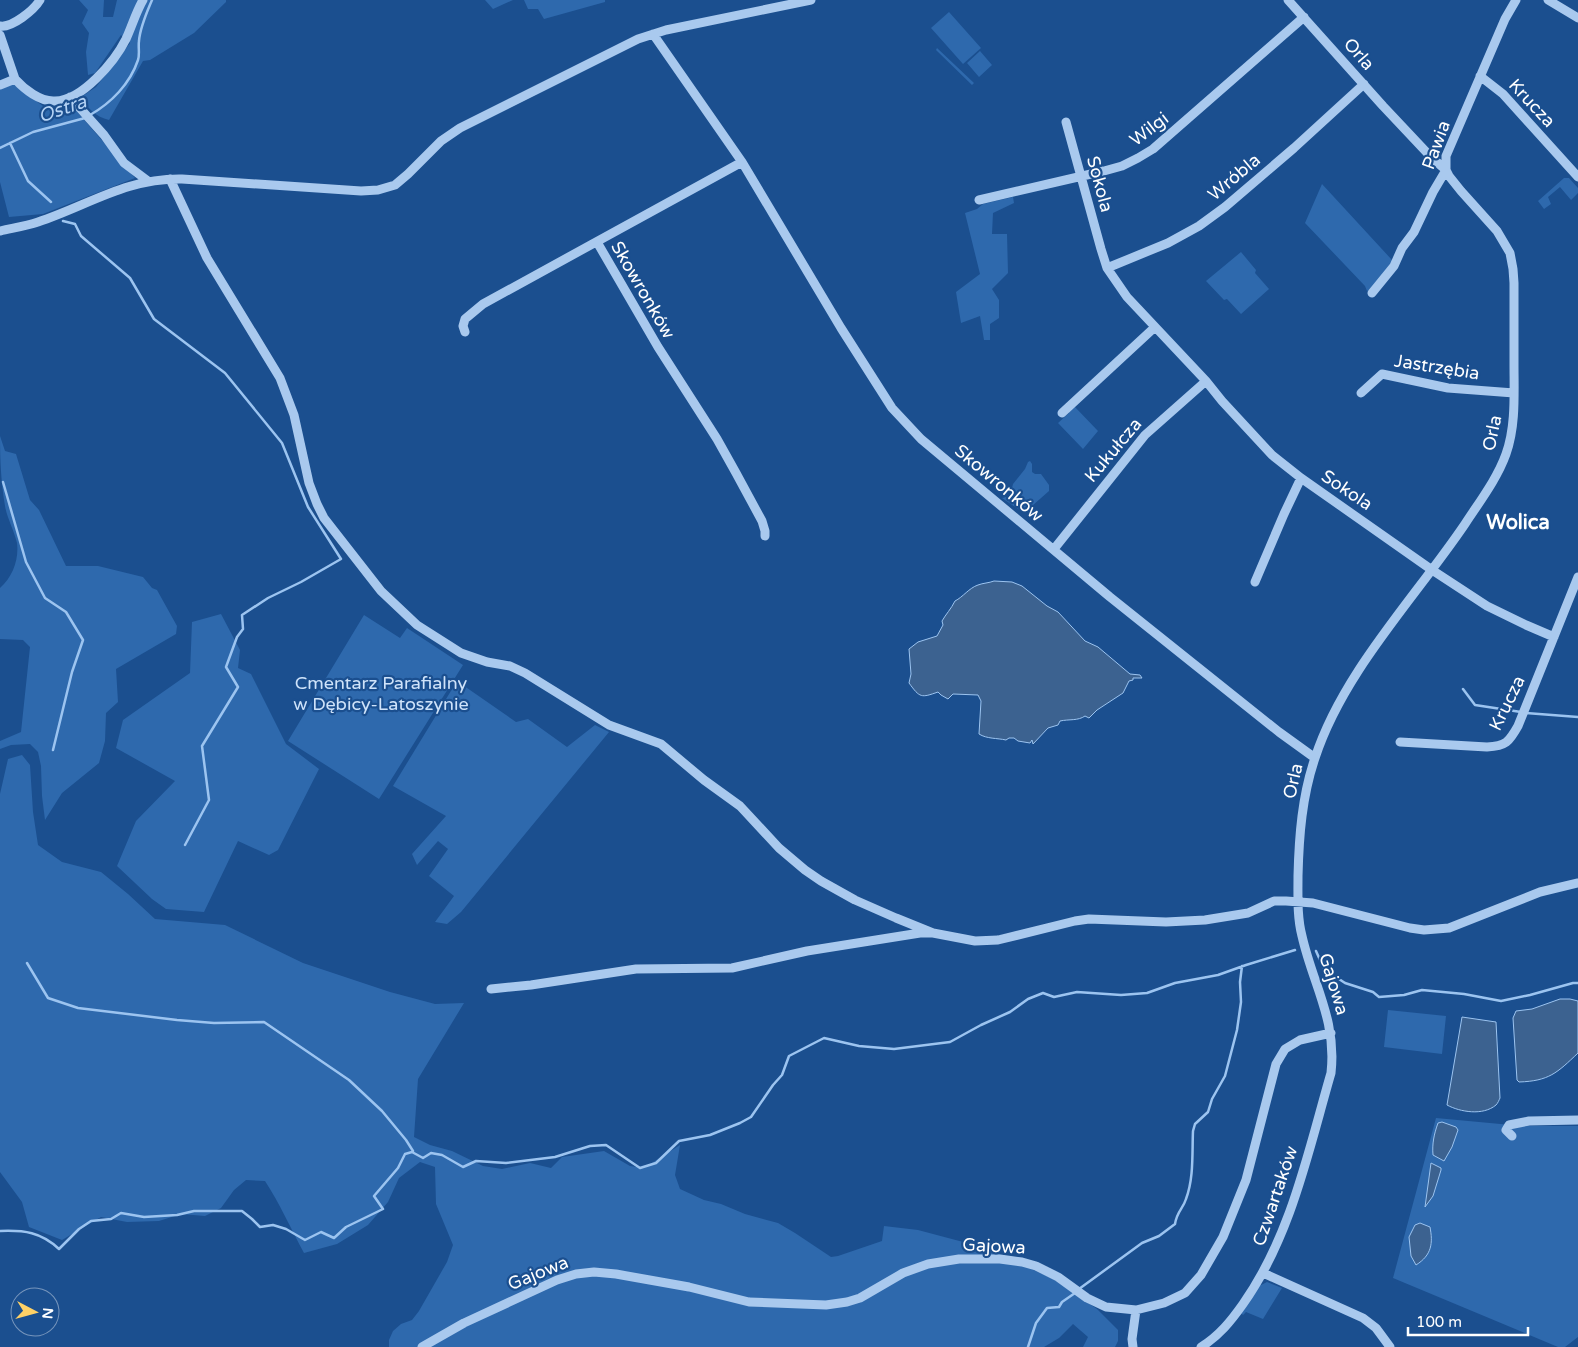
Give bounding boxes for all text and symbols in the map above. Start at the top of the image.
street label: Orla [1339,33,1379,75]
street label: Krucza [1504,74,1560,132]
water label: Ostra [35,90,91,127]
street label: Wilgi [1125,107,1173,151]
street label: Pawia [1417,118,1455,172]
street label: Wróbla [1203,149,1265,205]
street label: Sokola [1082,154,1118,214]
street label: Skowronków [606,237,680,343]
street label: Jastrzębia [1393,349,1481,385]
street label: Kukułcza [1080,413,1146,487]
street label: Orla [1478,413,1506,453]
street label: Skowronków [950,440,1048,526]
street label: Sokola [1317,465,1377,515]
district label: Wolica [1486,511,1550,535]
park label: Cmentarz Parafialny w Dębicy-Latoszynie [293,672,469,715]
street label: Krucza [1484,672,1530,734]
street label: Orla [1278,761,1308,801]
street label: Gajowa [1314,950,1354,1018]
street label: Czwartaków [1248,1143,1302,1249]
street label: Gajowa [962,1233,1026,1259]
street label: Gajowa [504,1251,572,1295]
north arrow [10,1287,60,1337]
scale bar [1408,1304,1528,1336]
text: N [38,1307,56,1320]
text: 100 m [1416,1313,1462,1331]

